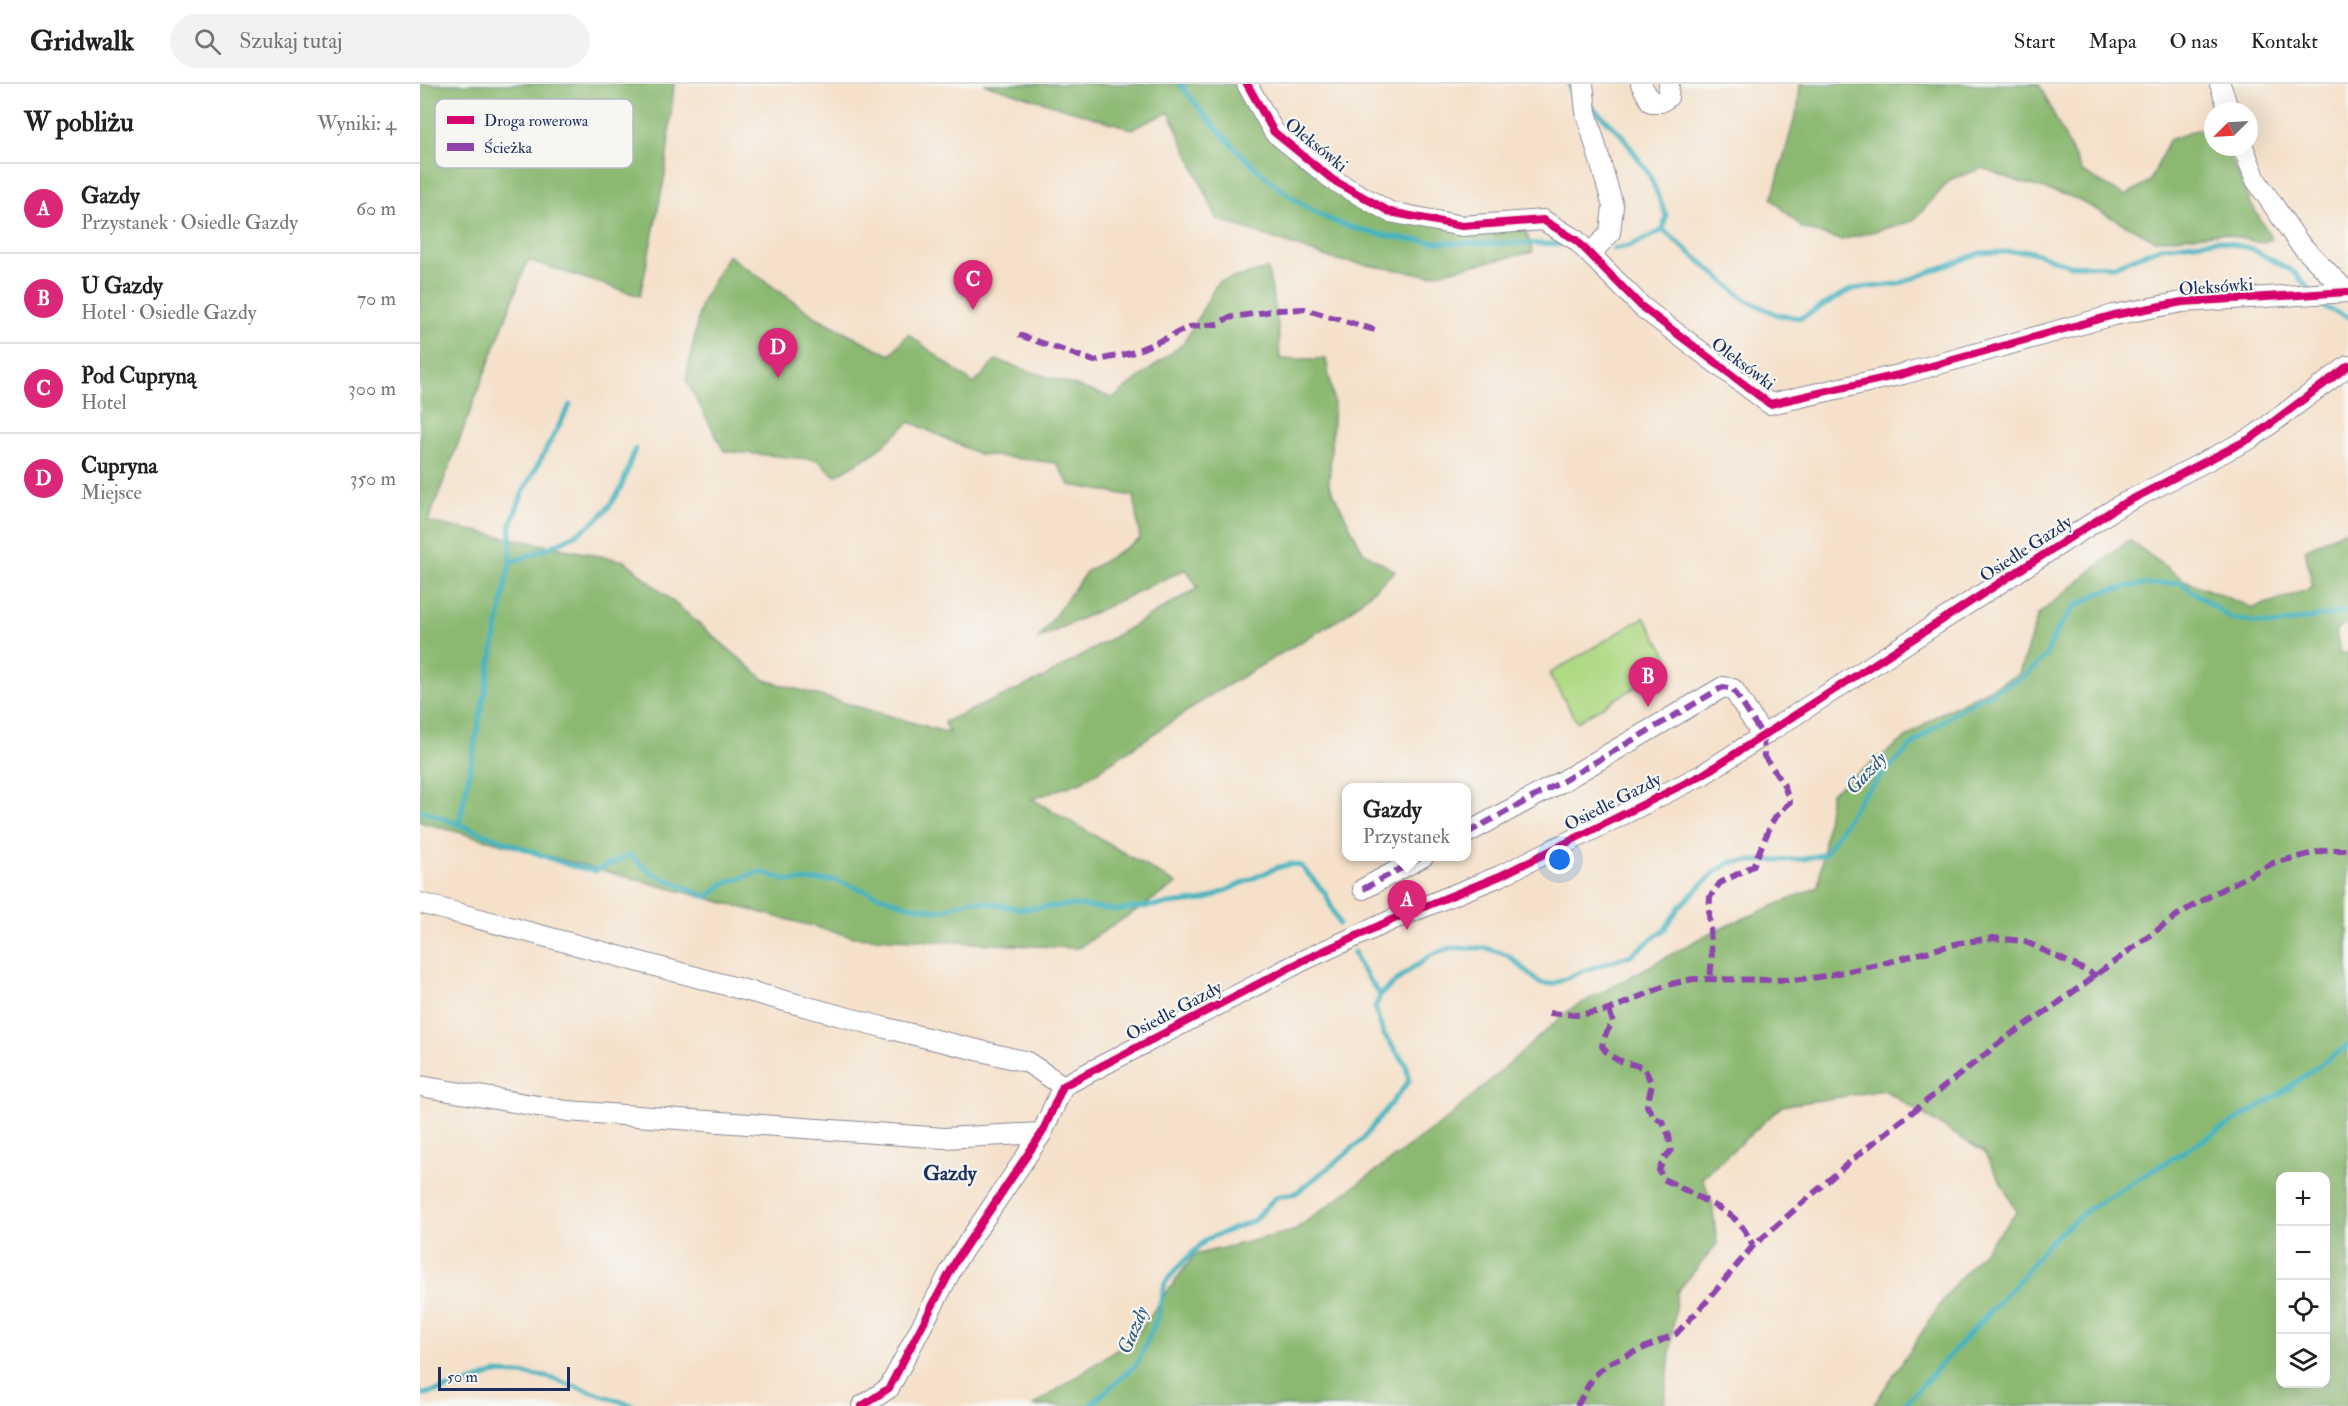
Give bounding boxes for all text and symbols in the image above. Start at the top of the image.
search box [170,14,590,68]
text: Gridwalk [30,24,134,59]
icon: search [191,25,224,58]
text: Szukaj tutaj [239,27,342,55]
text: Start [2014,28,2056,55]
text: Mapa [2089,28,2137,55]
text: O nas [2170,28,2218,55]
text: Kontakt [2251,28,2318,55]
legend [435,99,633,168]
north arrow [2204,102,2258,156]
text: W pobliżu [24,107,134,139]
text: Wyniki: 4 [317,111,396,136]
text: Droga rowerowa [484,111,589,131]
street label: Oleksówki [1280,113,1352,177]
text: Ścieżka [484,138,532,158]
text: Gazdy [81,182,140,210]
text: A [37,196,50,221]
text: 60 m [356,196,396,221]
text: Przystanek · Osiedle Gazdy [81,210,298,235]
pin: C [954,260,992,310]
text: U Gazdy [81,272,163,300]
street label: Oleksówki [2178,273,2254,301]
text: B [37,286,50,311]
text: 70 m [357,286,396,311]
text: Hotel · Osiedle Gazdy [81,300,257,325]
pin: D [758,328,798,378]
street label: Oleksówki [1706,332,1780,396]
text: Pod Cupryną [81,362,196,390]
text: C [36,376,51,401]
text: 300 m [348,376,396,401]
text: Hotel [81,390,127,415]
text: Cupryna [81,452,158,480]
text: D [35,466,52,491]
text: 350 m [350,466,396,491]
text: Miejsce [81,480,142,505]
street label: Osiedle Gazdy [1975,510,2078,587]
pin: B [1628,658,1668,707]
water label: Gazdy [1840,746,1892,800]
street label: Osiedle Gazdy [1561,767,1666,836]
popup [1342,783,1471,861]
text: Gazdy [1363,796,1422,824]
text: Przystanek [1363,824,1450,849]
your location [1545,845,1574,874]
pin: A [1388,880,1426,930]
street label: Osiedle Gazdy [1122,976,1227,1046]
district label: Gazdy [923,1161,978,1187]
map controls [2276,1172,2330,1388]
button: + [2276,1172,2330,1226]
button: − [2276,1226,2330,1280]
button: locate [2276,1280,2330,1334]
water label: Gazdy [1112,1302,1154,1358]
button: layers [2276,1334,2330,1388]
scale bar [438,1364,570,1392]
text: 50 m [447,1367,478,1387]

